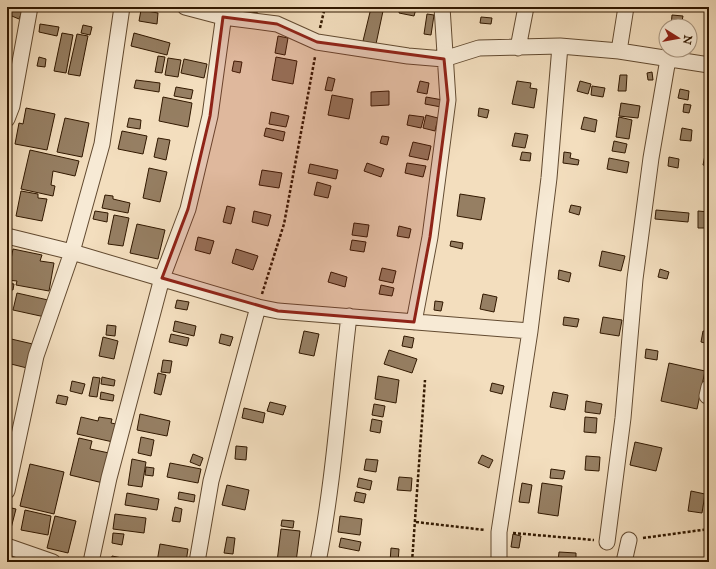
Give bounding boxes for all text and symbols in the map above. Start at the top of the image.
north arrow [658,18,698,58]
text: N [680,34,695,46]

